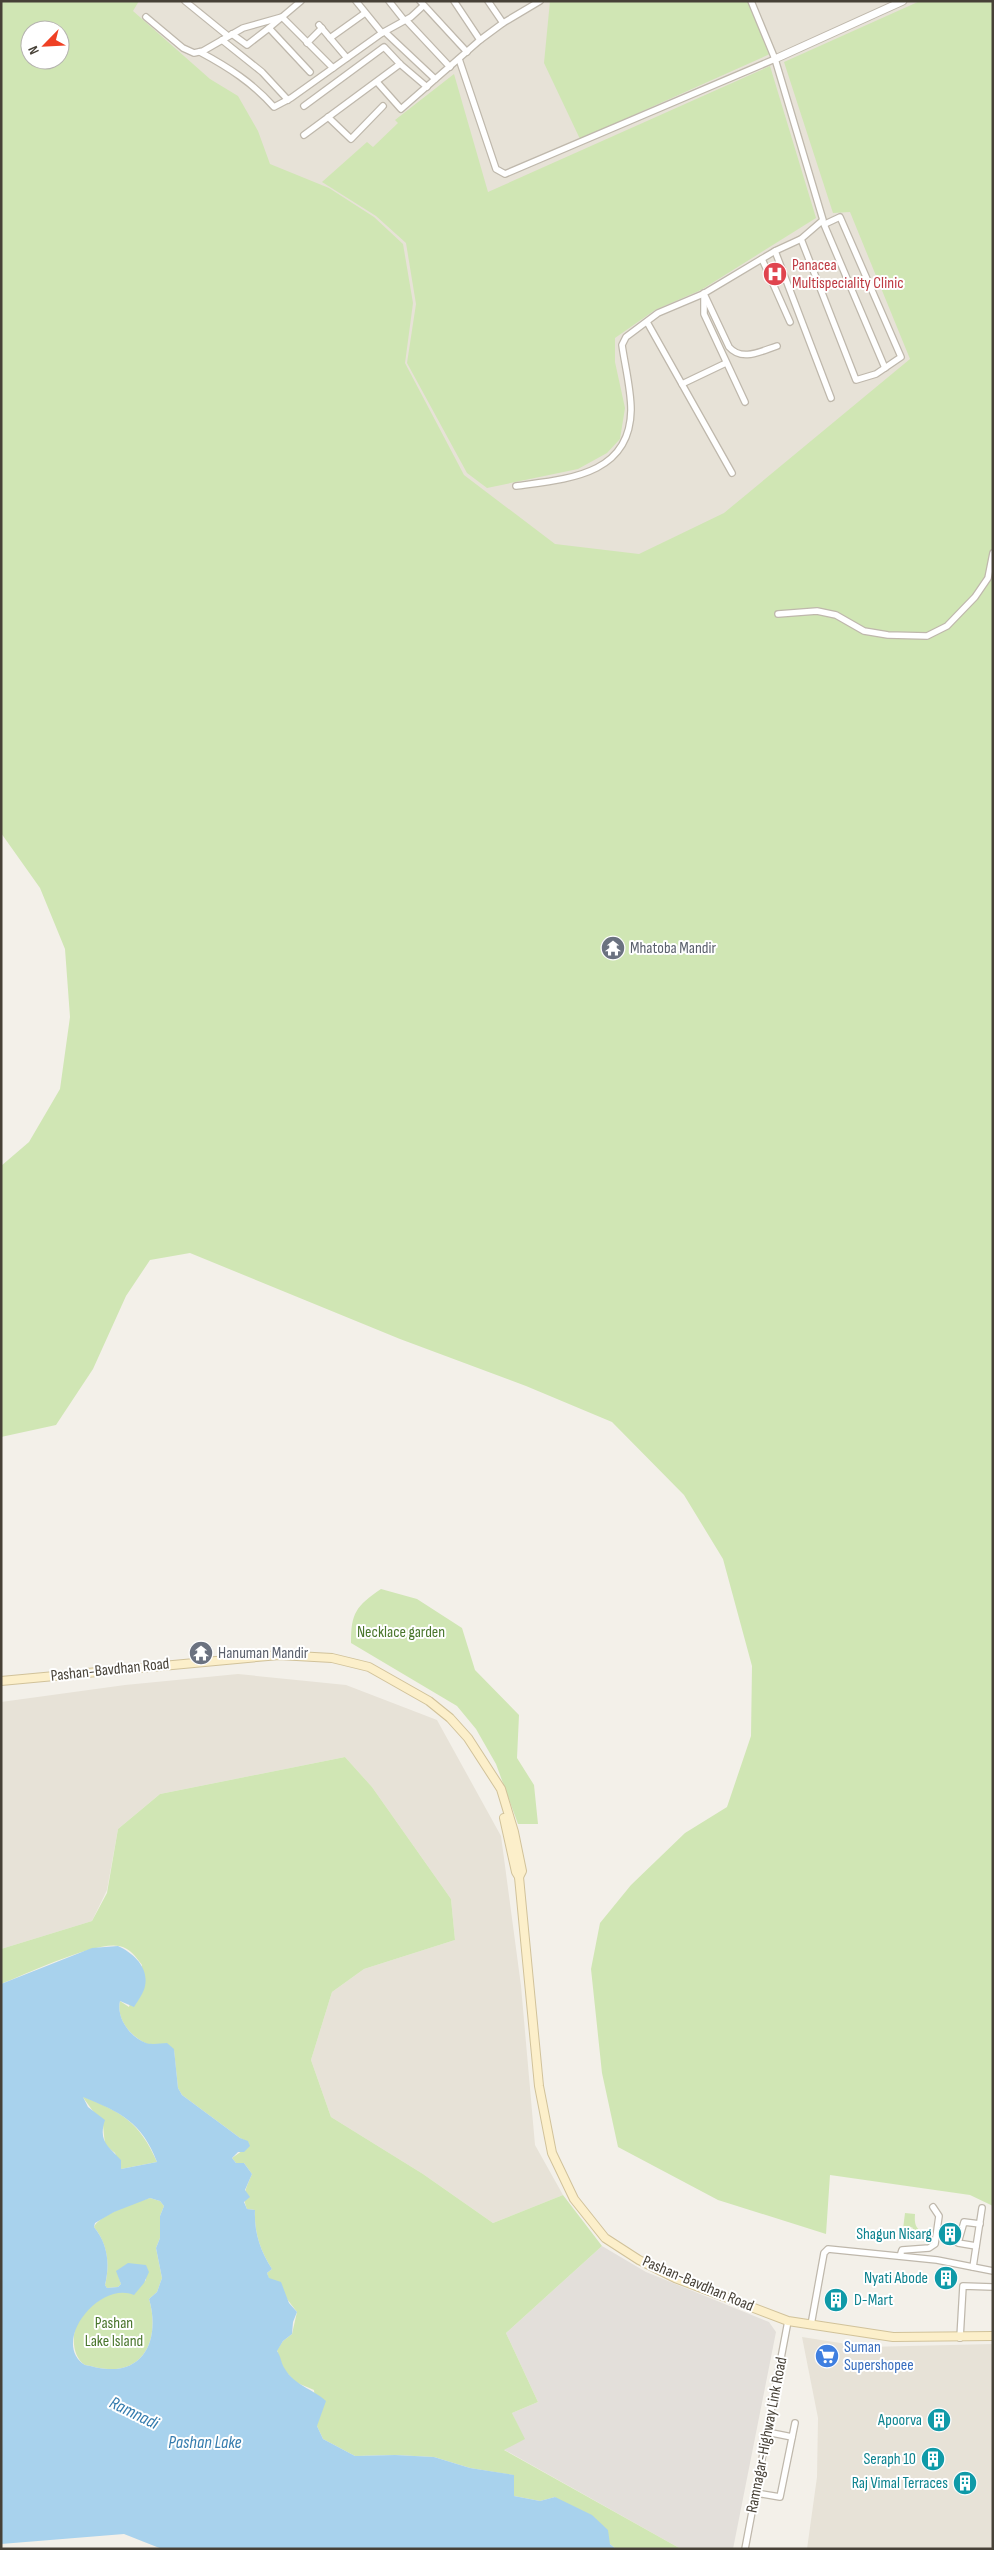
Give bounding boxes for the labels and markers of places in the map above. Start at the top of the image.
place label: Panacea Multispeciality Clinic [792,256,904,293]
hospital icon: Panacea Multispeciality Clinic [762,261,788,287]
temple icon: Mhatoba Mandir [600,935,626,961]
place label: Mhatoba Mandir [630,939,716,958]
temple icon: Hanuman Mandir [188,1640,214,1666]
place label: Hanuman Mandir [218,1644,309,1663]
building icon: Shagun Nisarg [937,2221,963,2247]
place label: Shagun Nisarg [856,2225,932,2244]
building icon: Nyati Abode [933,2265,959,2291]
place label: Nyati Abode [864,2269,928,2288]
building icon: D-Mart [823,2287,849,2313]
place label: D-Mart [854,2291,893,2310]
place label: Suman Supershopee [844,2338,914,2375]
supermarket icon: Suman Supershopee [814,2343,840,2369]
building icon: Apoorva [926,2407,952,2433]
place label: Apoorva [877,2411,922,2430]
building icon: Seraph 10 [920,2446,946,2472]
place label: Seraph 10 [863,2450,916,2469]
building icon: Raj Vimal Terraces [952,2470,978,2496]
place label: Raj Vimal Terraces [852,2474,948,2493]

